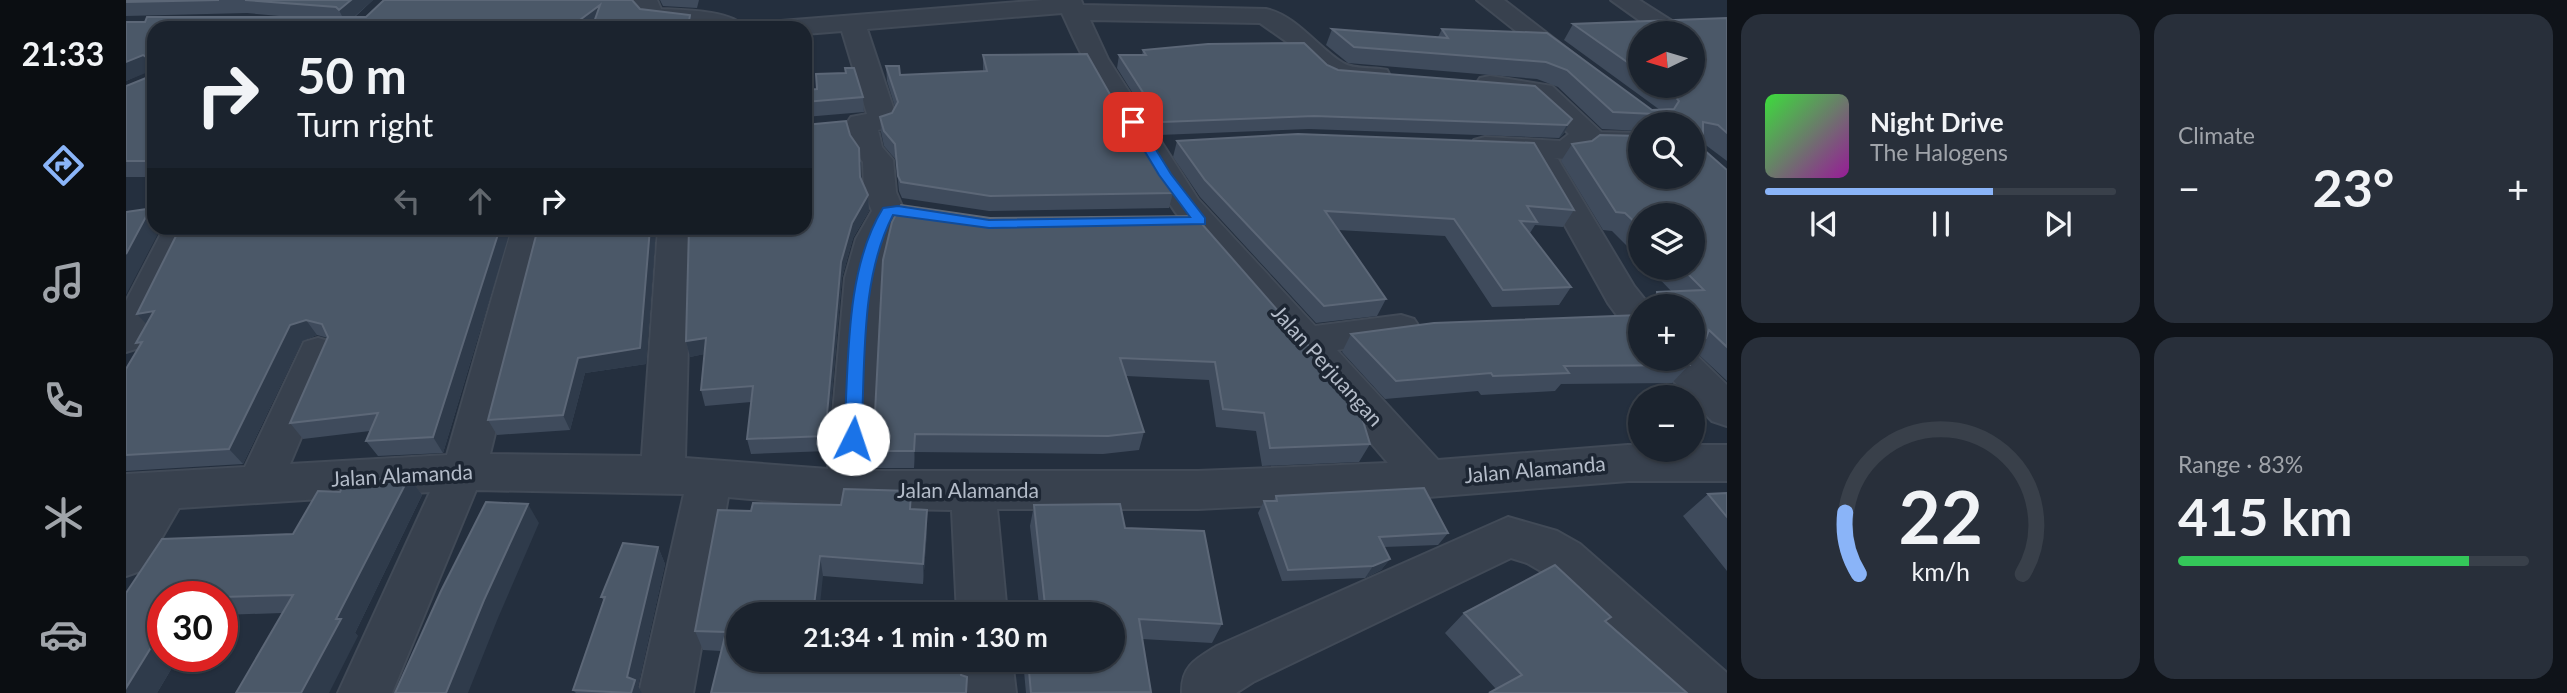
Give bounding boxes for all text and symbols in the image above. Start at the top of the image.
north arrow [1628,21,1704,98]
map controls [1628,21,1705,462]
text: 21:33 [22,34,104,73]
text: 50 m [297,46,407,104]
icon: right [182,49,273,140]
pin [1103,92,1163,152]
icon: arrive [1114,103,1152,141]
text: Turn right [297,105,433,144]
text: Night Drive [1870,106,2004,138]
button: search [1628,112,1705,189]
text: Climate [2178,121,2255,149]
text: The Halogens [1870,138,2008,166]
icon: directions [39,141,88,190]
text: 23° [2313,156,2394,218]
text: − [2178,165,2200,211]
text: + [2507,165,2529,211]
icon: left [388,182,426,220]
icon: ahead [461,182,499,220]
icon: right [534,182,572,220]
button: layers [1628,203,1705,280]
icon: previous [1805,205,1843,243]
icon: pause [1922,205,1960,243]
icon: next [2039,205,2077,243]
icon: music [39,258,88,307]
button: + [1628,294,1705,371]
street label: Jalan Perjuangan [1267,299,1389,431]
icon: phone [39,376,88,425]
button: − [1628,385,1705,462]
position arrow [816,402,890,476]
street label: Jalan Alamanda [1463,450,1607,487]
text: Range · 83% [2178,450,2303,478]
street label: Jalan Alamanda [330,458,473,491]
text: 22 [1898,472,1983,560]
street label: Jalan Alamanda [897,477,1039,502]
text: 415 km [2178,485,2352,547]
icon: climate [39,493,88,542]
text: km/h [1911,556,1970,586]
speed limit sign: 30 [147,581,238,672]
icon: car [39,610,88,659]
text: 21:34 · 1 min · 130 m [803,621,1048,653]

